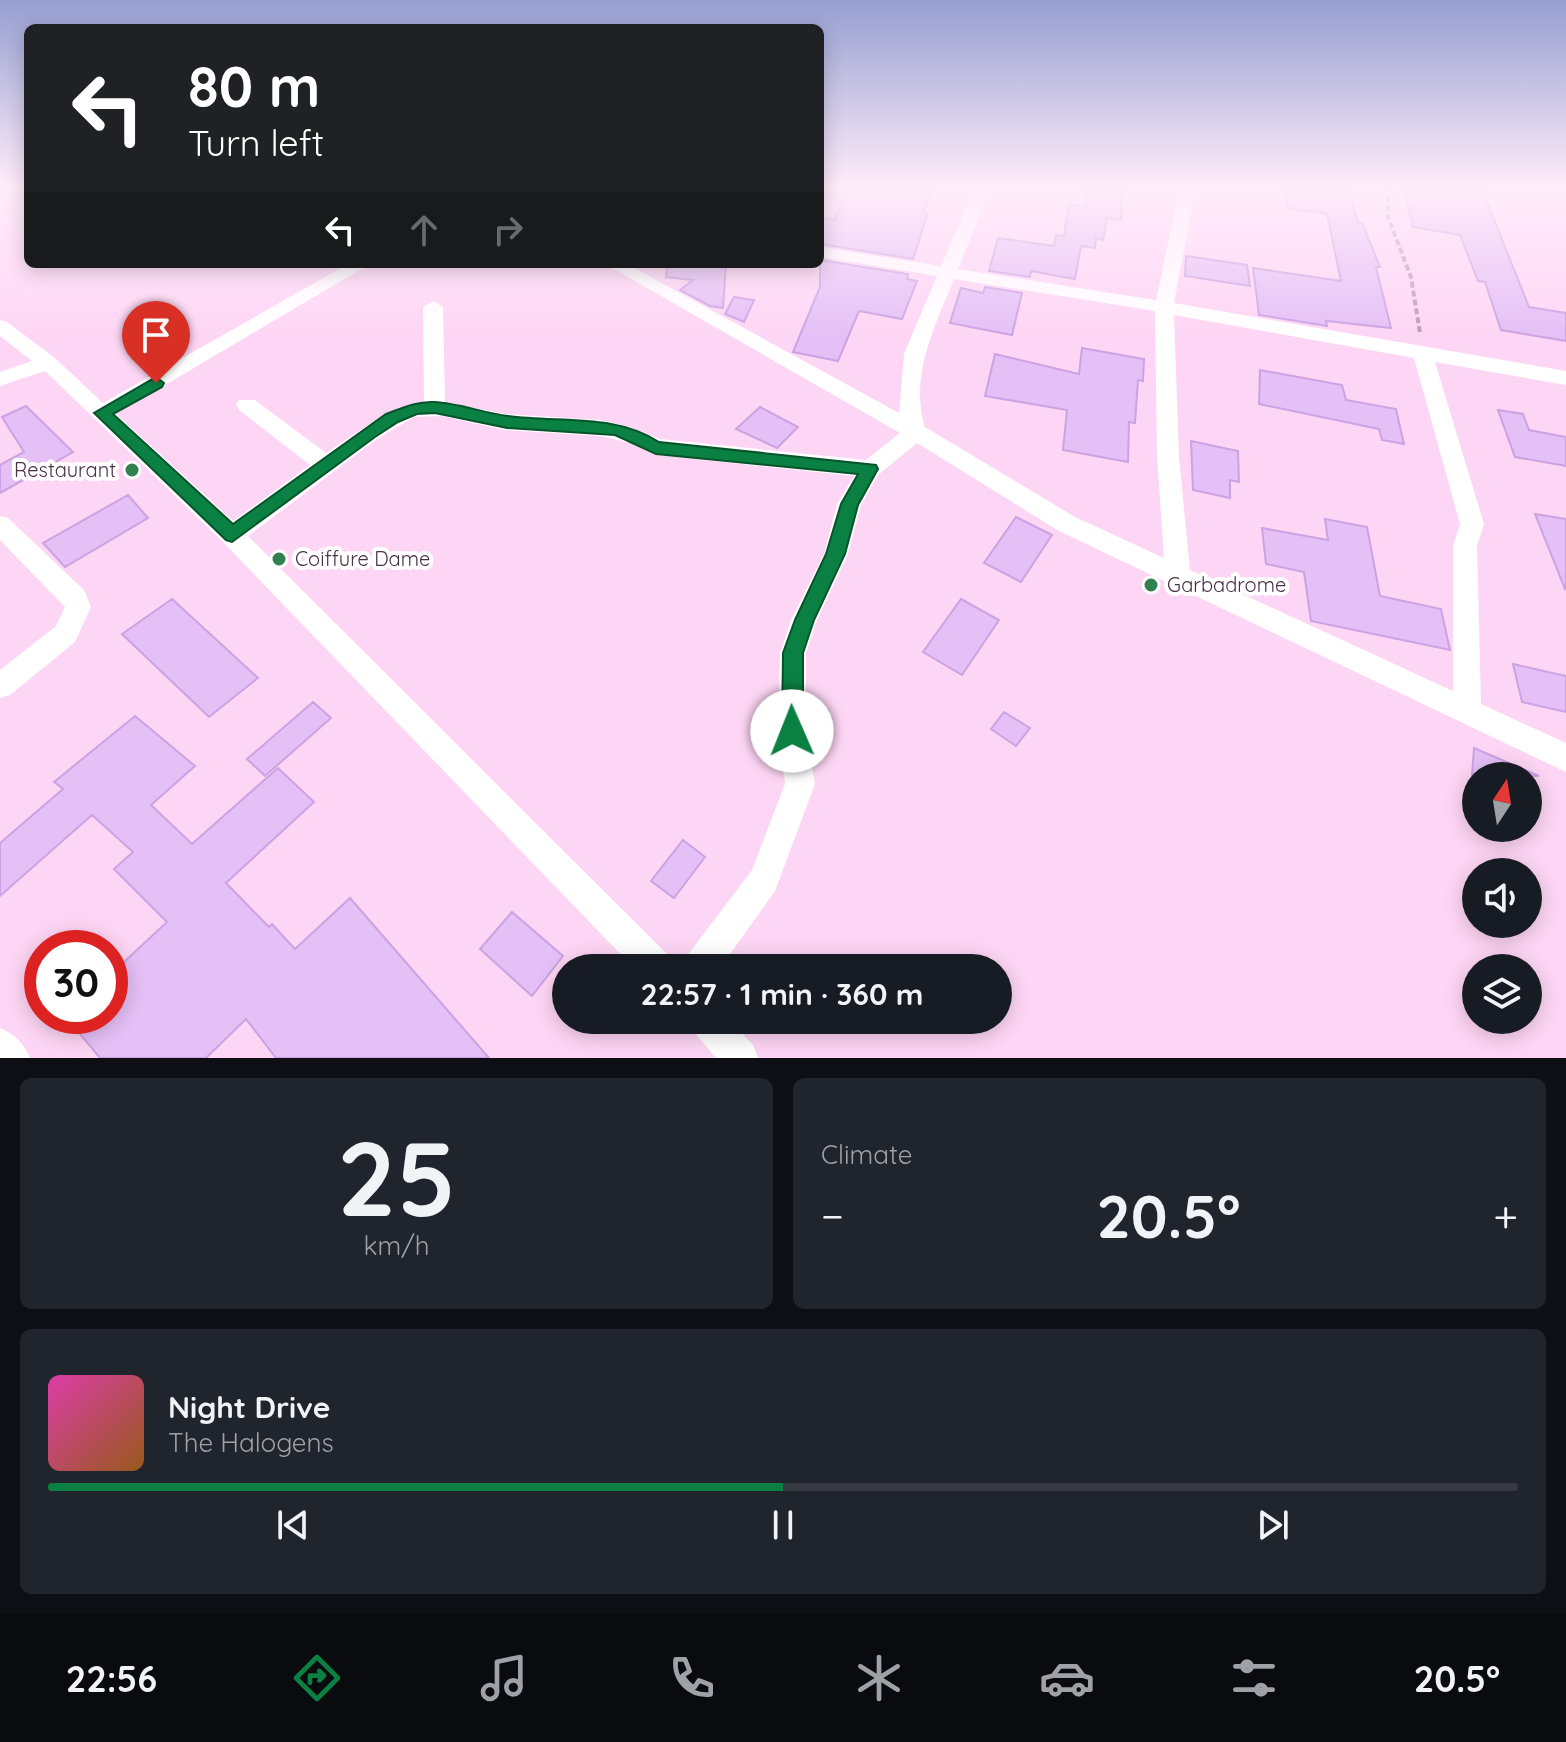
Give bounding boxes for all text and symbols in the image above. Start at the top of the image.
text: 80 m [188,51,320,121]
icon: left [56,56,160,160]
text: Turn left [188,120,324,165]
icon: left [318,208,362,252]
icon: ahead [402,208,446,252]
icon: right [486,208,530,252]
pin [122,301,190,383]
icon: arrive [134,313,178,357]
place label: Restaurant [14,457,116,482]
marker: Restaurant [123,461,141,479]
place label: Coiffure Dame [295,546,430,571]
marker: Coiffure Dame [270,550,288,568]
place label: Garbadrome [1167,572,1286,597]
marker: Garbadrome [1142,576,1160,594]
position arrow [750,689,834,773]
north arrow [1462,762,1542,842]
map controls [1462,762,1542,1034]
button: sound [1462,858,1542,938]
speed limit sign: 30 [24,930,128,1034]
button: layers [1462,954,1542,1034]
text: 22:57 · 1 min · 360 m [641,975,923,1013]
text: 25 [337,1112,456,1242]
text: Climate [821,1138,912,1171]
text: 20.5° [1097,1178,1241,1253]
text: − [821,1188,844,1243]
text: + [1493,1188,1518,1243]
text: km/h [364,1229,429,1262]
text: Night Drive [168,1388,330,1426]
text: The Halogens [168,1426,334,1459]
icon: previous [271,1503,315,1547]
icon: pause [761,1503,805,1547]
icon: next [1251,1503,1295,1547]
icon: directions [289,1650,345,1706]
icon: music [476,1650,532,1706]
icon: phone [664,1650,720,1706]
icon: climate [851,1650,907,1706]
icon: car [1039,1650,1095,1706]
icon: filters [1226,1650,1282,1706]
text: 22:56 [66,1656,157,1701]
text: 20.5° [1414,1656,1500,1701]

